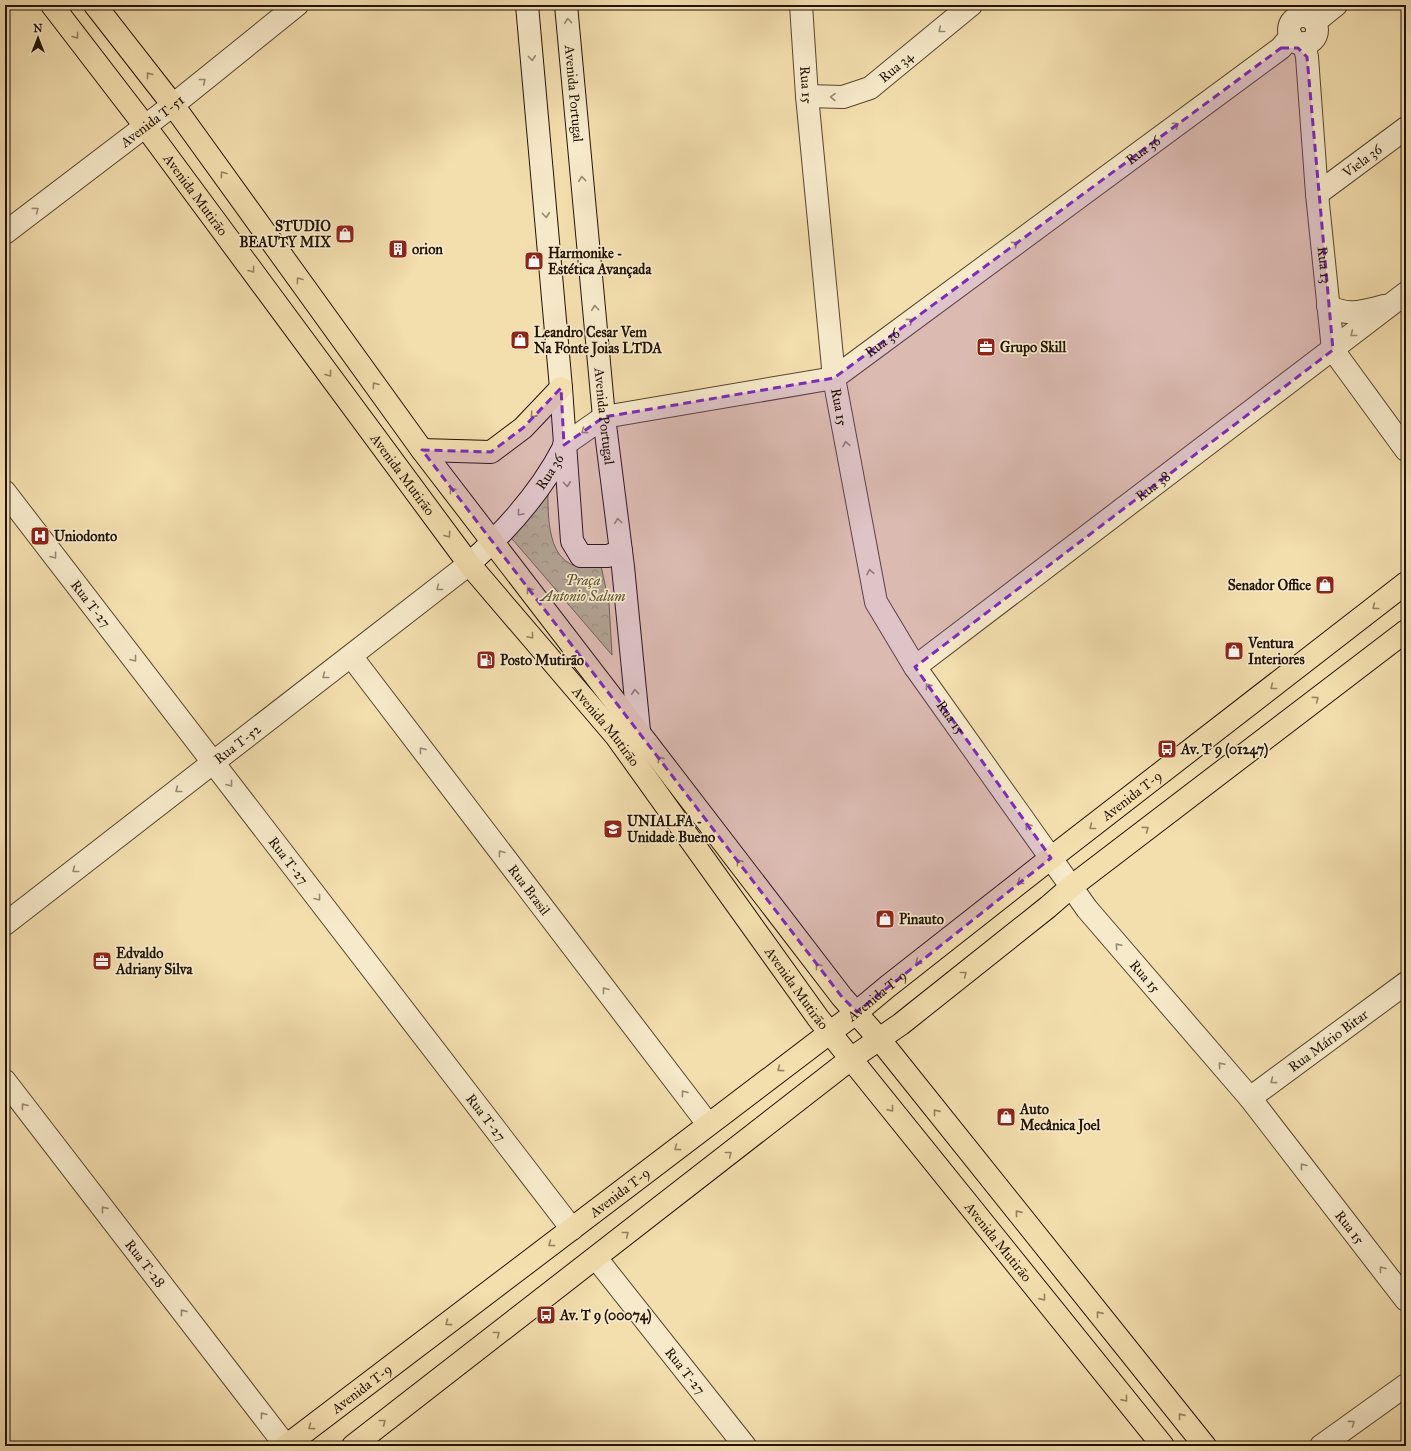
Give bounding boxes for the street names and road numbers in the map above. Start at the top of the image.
street label: Avenida Portugal [561,43,587,143]
street label: Rua 34 [876,47,918,86]
street label: Rua 15 [796,65,816,105]
street label: Avenida T-51 [116,91,188,152]
street label: Rua 36 [1122,132,1165,169]
street label: Viela 36 [1338,140,1386,182]
street label: Avenida Mutirão [159,150,231,239]
street label: Rua 13 [1313,246,1334,284]
street label: Rua 36 [862,324,904,361]
street label: Avenida Portugal [590,366,618,466]
street label: Rua 15 [827,387,851,428]
street label: Avenida Mutirão [366,430,438,519]
street label: Rua 36 [532,450,568,493]
street label: Rua 38 [1132,468,1174,505]
street label: Rua T-27 [67,577,114,631]
street label: Avenida Mutirão [568,683,643,770]
street label: Rua 15 [932,697,969,739]
street label: Rua T-52 [211,721,265,768]
street label: Avenida T-9 [1098,767,1165,825]
street label: Rua T-27 [264,834,312,888]
street label: Rua Brasil [504,861,554,919]
street label: Avenida Mutirão [760,943,832,1033]
street label: Rua 15 [1126,957,1164,997]
street label: Avenida T-9 [843,967,910,1026]
street label: Rua Mário Bitar [1285,1005,1372,1076]
street label: Rua T-27 [462,1090,509,1145]
street label: Avenida T-9 [585,1164,653,1222]
street label: Avenida Mutirão [960,1198,1035,1285]
street label: Rua 15 [1331,1207,1368,1248]
street label: Rua T-28 [121,1236,169,1291]
street label: Rua T-27 [661,1344,709,1398]
street label: Avenida T-9 [328,1361,396,1418]

